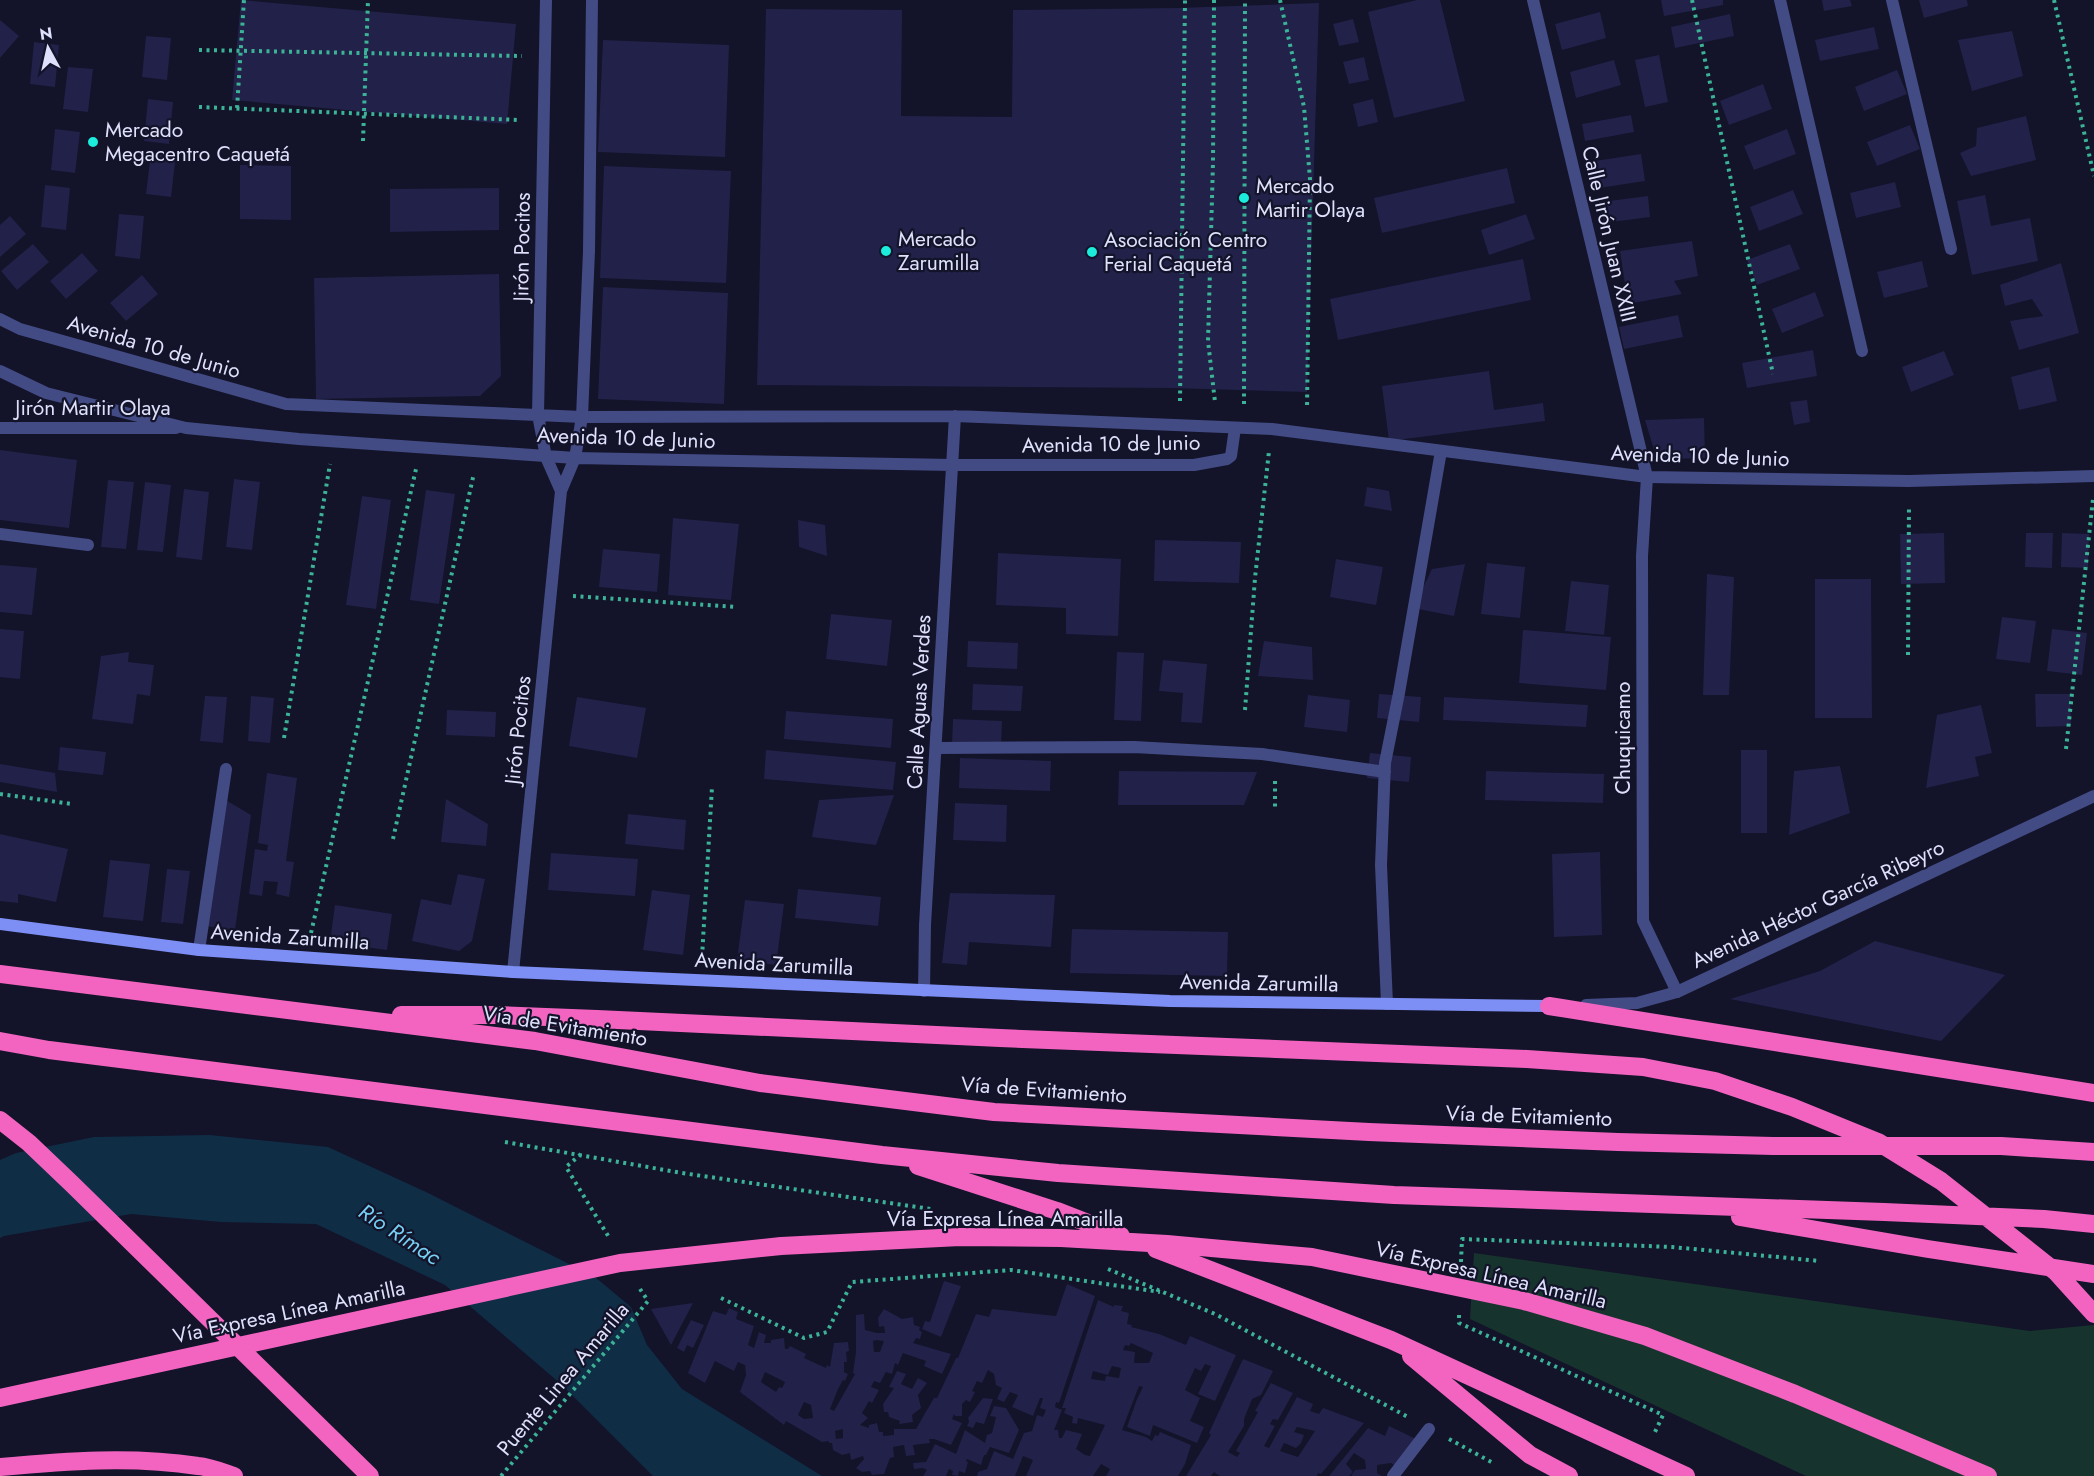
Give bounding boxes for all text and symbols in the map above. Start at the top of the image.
north arrow [18,18,78,78]
text: N [38,21,54,46]
place label: Mercado Megacentro Caquetá [105,115,290,169]
marker: Mercado Megacentro Caquetá [86,135,100,149]
street label: Calle Jirón Juan XXIII [1574,143,1644,325]
place label: Mercado Martir Olaya [1256,171,1365,225]
marker: Mercado Martir Olaya [1237,191,1251,205]
street label: Jirón Pocitos [506,192,538,305]
place label: Mercado Zarumilla [898,224,979,278]
place label: Asociación Centro Ferial Caquetá [1104,225,1267,279]
marker: Mercado Zarumilla [879,244,893,258]
marker: Asociación Centro Ferial Caquetá [1085,245,1099,259]
street label: Avenida 10 de Junio [64,308,244,386]
street label: Jirón Martir Olaya [12,393,171,423]
street label: Avenida 10 de Junio [536,420,716,456]
street label: Avenida 10 de Junio [1021,427,1201,461]
street label: Avenida 10 de Junio [1610,438,1790,474]
street label: Calle Aguas Verdes [899,614,939,790]
street label: Jirón Pocitos [497,674,539,789]
street label: Chuquicamo [1608,682,1638,794]
street label: Avenida Héctor García Ribeyro [1687,832,1949,976]
street label: Avenida Zarumilla [210,916,370,958]
street label: Avenida Zarumilla [694,945,854,983]
street label: Avenida Zarumilla [1179,967,1339,999]
street label: Vía de Evitamiento [480,998,650,1054]
street label: Vía de Evitamiento [960,1069,1128,1111]
street label: Vía de Evitamiento [1445,1098,1613,1134]
water label: Río Rímac [353,1195,448,1273]
street label: Vía Expresa Línea Amarilla [887,1204,1123,1234]
street label: Vía Expresa Línea Amarilla [1372,1234,1610,1316]
street label: Vía Expresa Línea Amarilla [170,1273,408,1351]
street label: Puente Linea Amarilla [490,1296,636,1462]

